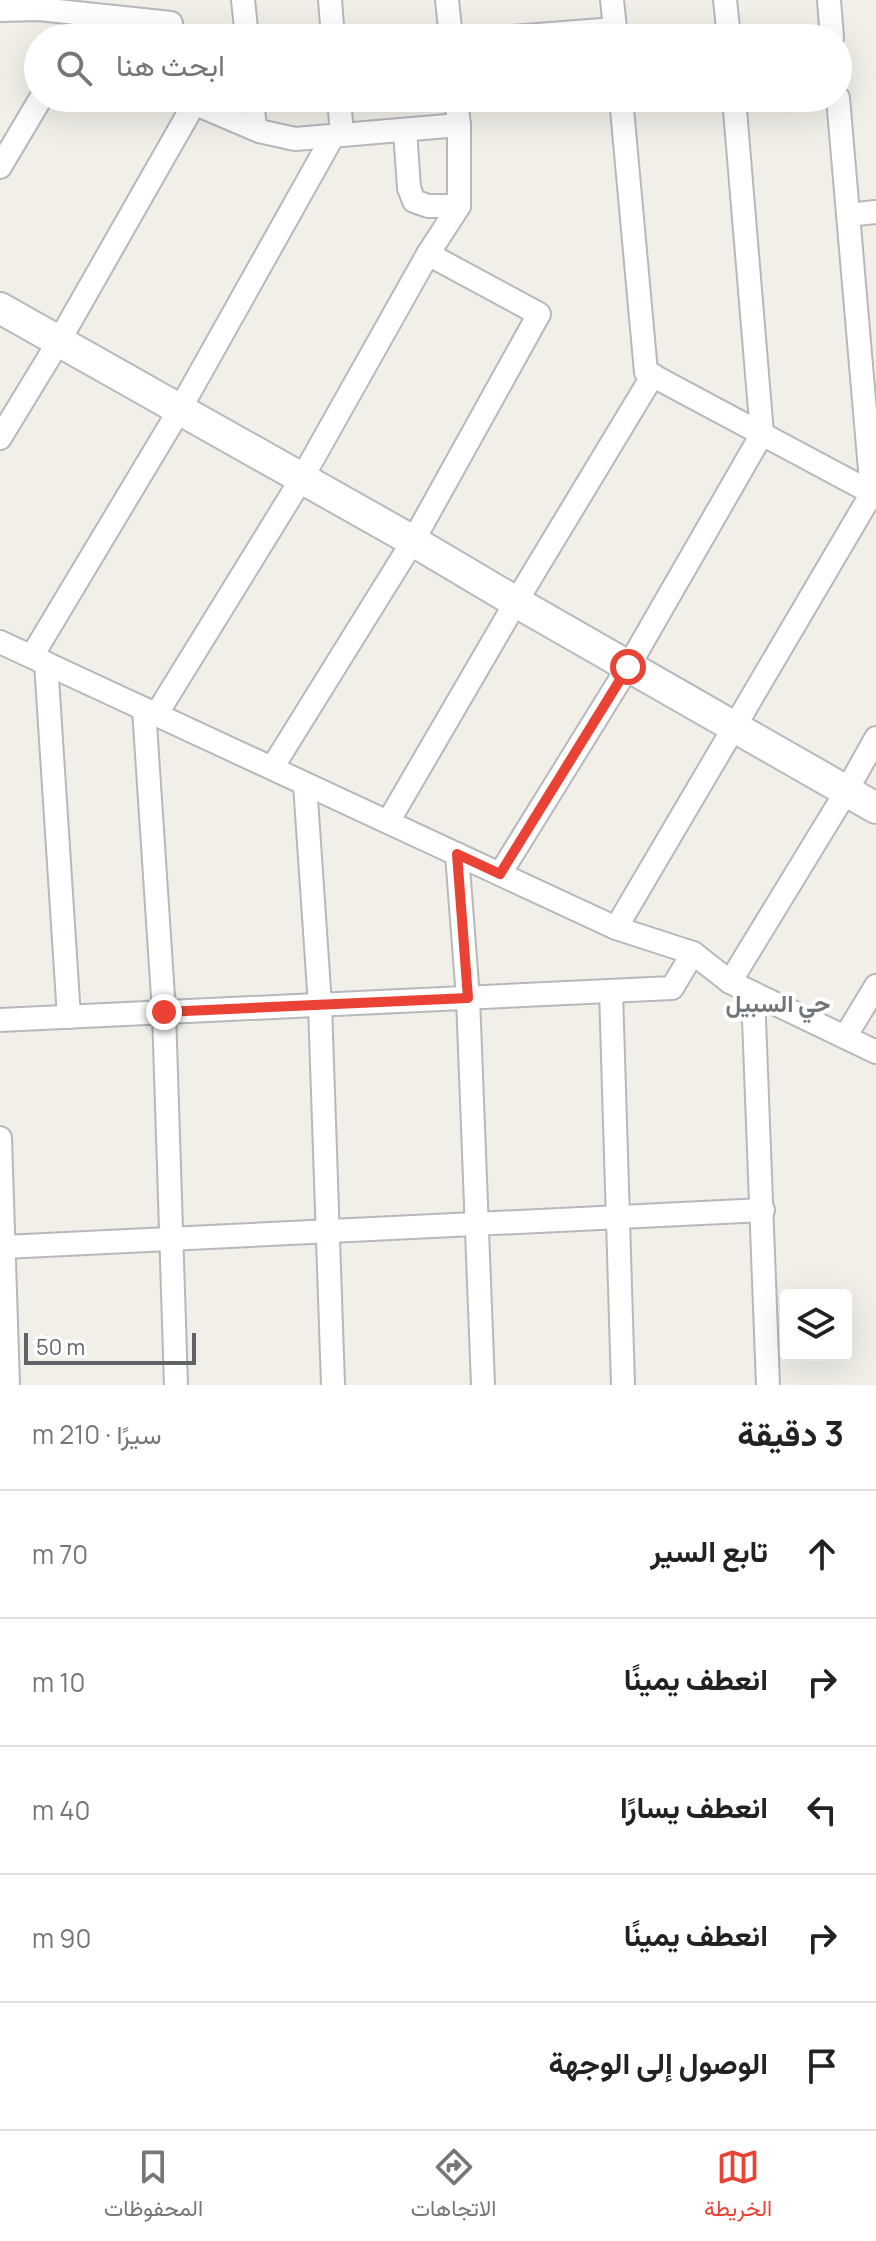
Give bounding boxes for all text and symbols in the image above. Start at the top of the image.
search box [24,24,852,112]
text: ابحث هنا [116,44,225,85]
icon: search [52,46,96,90]
route start [610,649,646,685]
district label: حي السبيل [726,986,830,1024]
route end [146,994,182,1030]
map controls [780,1289,852,1361]
button: layers [780,1289,852,1361]
scale bar [24,1329,196,1365]
text: 50 m [36,1332,85,1362]
text: 3 دقيقة [737,1410,844,1456]
text: سيرًا · 210 m [32,1416,162,1452]
text: تابع السير [650,1530,768,1571]
icon: ahead [800,1532,844,1576]
text: 70 m [32,1536,88,1572]
text: انعطف يمينًا [624,1658,768,1699]
icon: right [800,1660,844,1704]
text: 10 m [32,1664,85,1700]
text: انعطف يسارًا [620,1786,768,1827]
icon: left [800,1788,844,1832]
text: 40 m [32,1792,90,1828]
text: انعطف يمينًا [624,1914,768,1955]
icon: right [800,1916,844,1960]
text: 90 m [32,1920,91,1956]
text: الوصول إلى الوجهة [549,2042,768,2083]
icon: arrive [800,2044,844,2088]
tab: المحفوظات [104,2145,203,2228]
tab: الاتجاهات [411,2145,496,2228]
tab: الخريطة [704,2145,772,2228]

